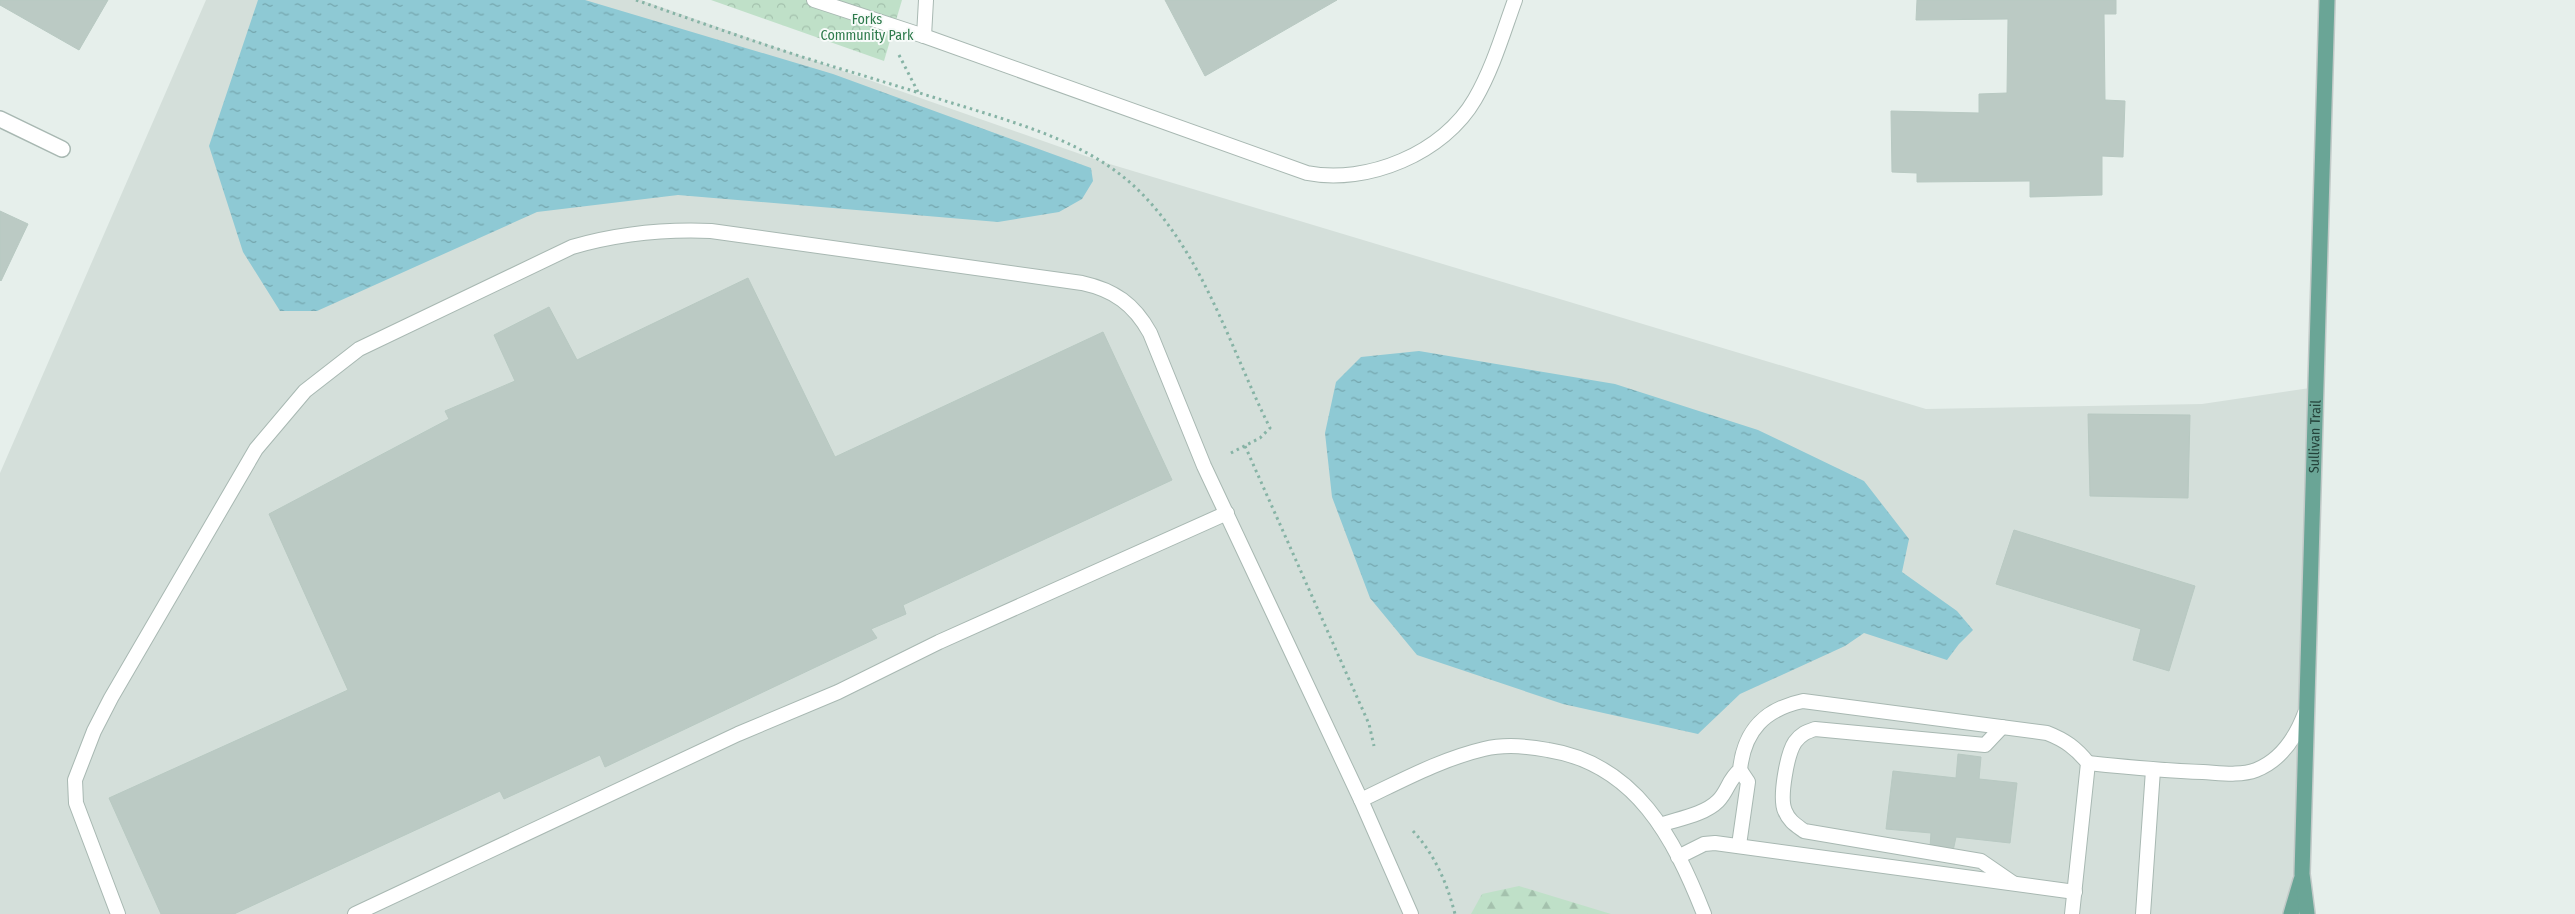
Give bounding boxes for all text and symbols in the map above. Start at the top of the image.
park label: Forks Community Park [821,11,914,44]
street label: Sullivan Trail [2305,399,2325,473]

